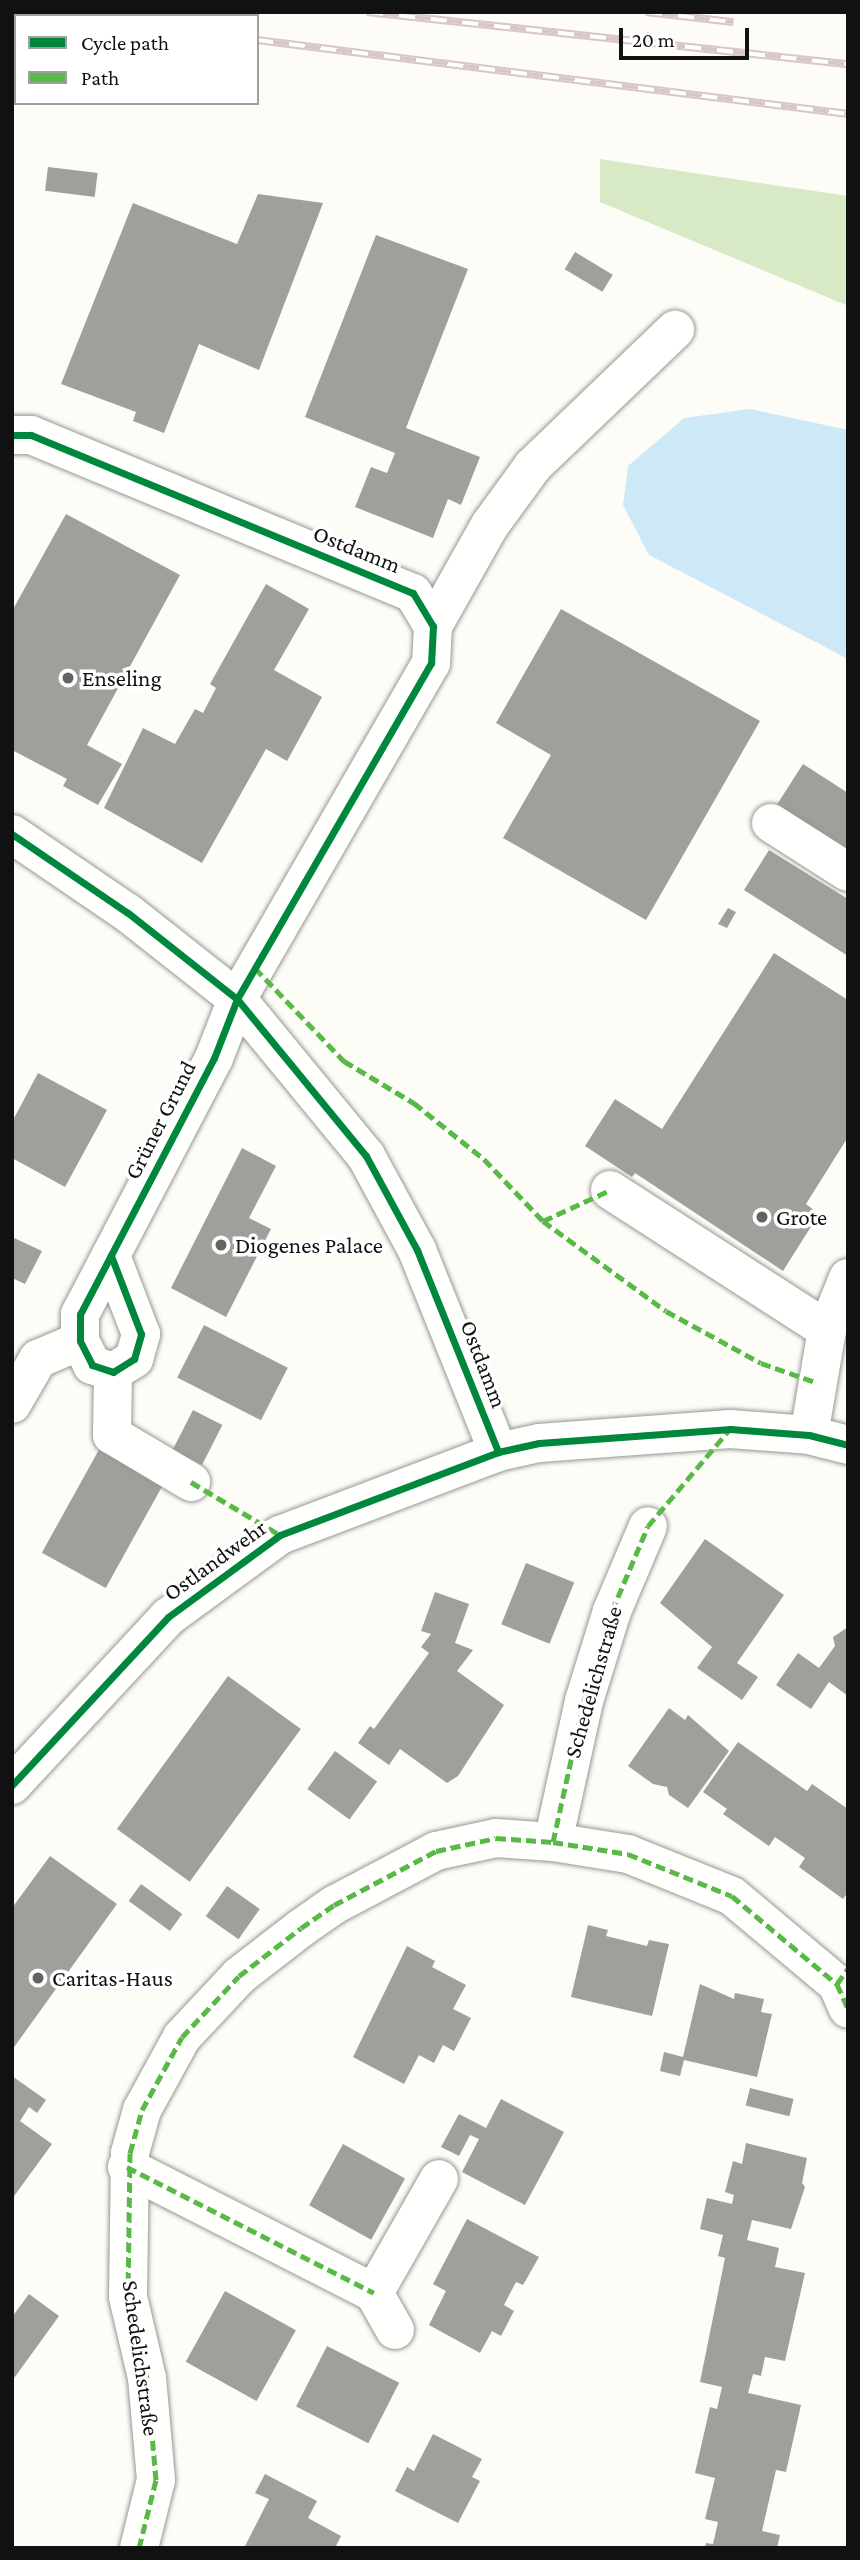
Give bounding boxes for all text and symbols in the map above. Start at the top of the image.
legend [14,14,259,105]
scale bar [622,14,752,58]
text: 20 m [632,28,675,52]
text: Cycle path [81,31,169,55]
text: Path [81,66,119,90]
street label: Ostdamm [309,519,405,579]
place label: Enseling [82,664,162,692]
marker: Enseling [60,670,76,686]
street label: Grüner Grund [118,1056,202,1184]
place label: Grote [776,1203,827,1231]
marker: Grote [754,1209,770,1225]
place label: Diogenes Palace [235,1231,383,1259]
marker: Diogenes Palace [213,1237,229,1253]
street label: Ostdamm [455,1316,513,1412]
street label: Ostlandwehr [158,1513,272,1607]
street label: Schedelichstraße [558,1603,628,1761]
place label: Caritas-Haus [52,1964,173,1992]
marker: Caritas-Haus [30,1970,46,1986]
street label: Schedelichstraße [116,2279,166,2437]

